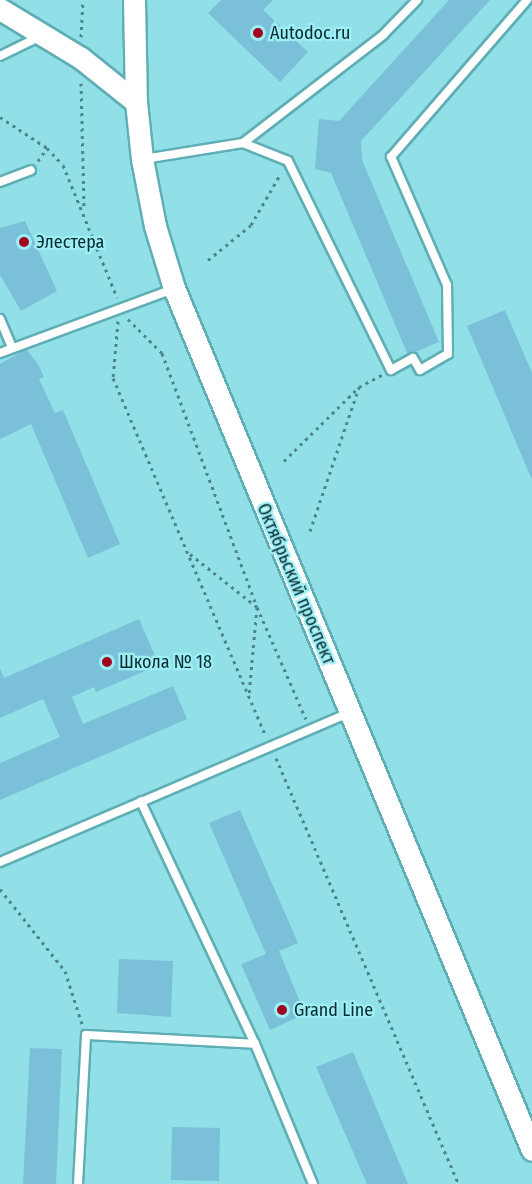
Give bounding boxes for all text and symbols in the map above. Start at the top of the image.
place label: Autodoc.ru [270,22,350,44]
marker: Autodoc.ru [251,26,265,40]
place label: Элестера [36,231,104,253]
marker: Элестера [17,235,31,249]
street label: Октябрьский проспект [252,500,340,668]
place label: Школа № 18 [119,651,212,673]
marker: Школа № 18 [100,655,114,669]
place label: Grand Line [294,999,373,1021]
marker: Grand Line [275,1003,289,1017]

